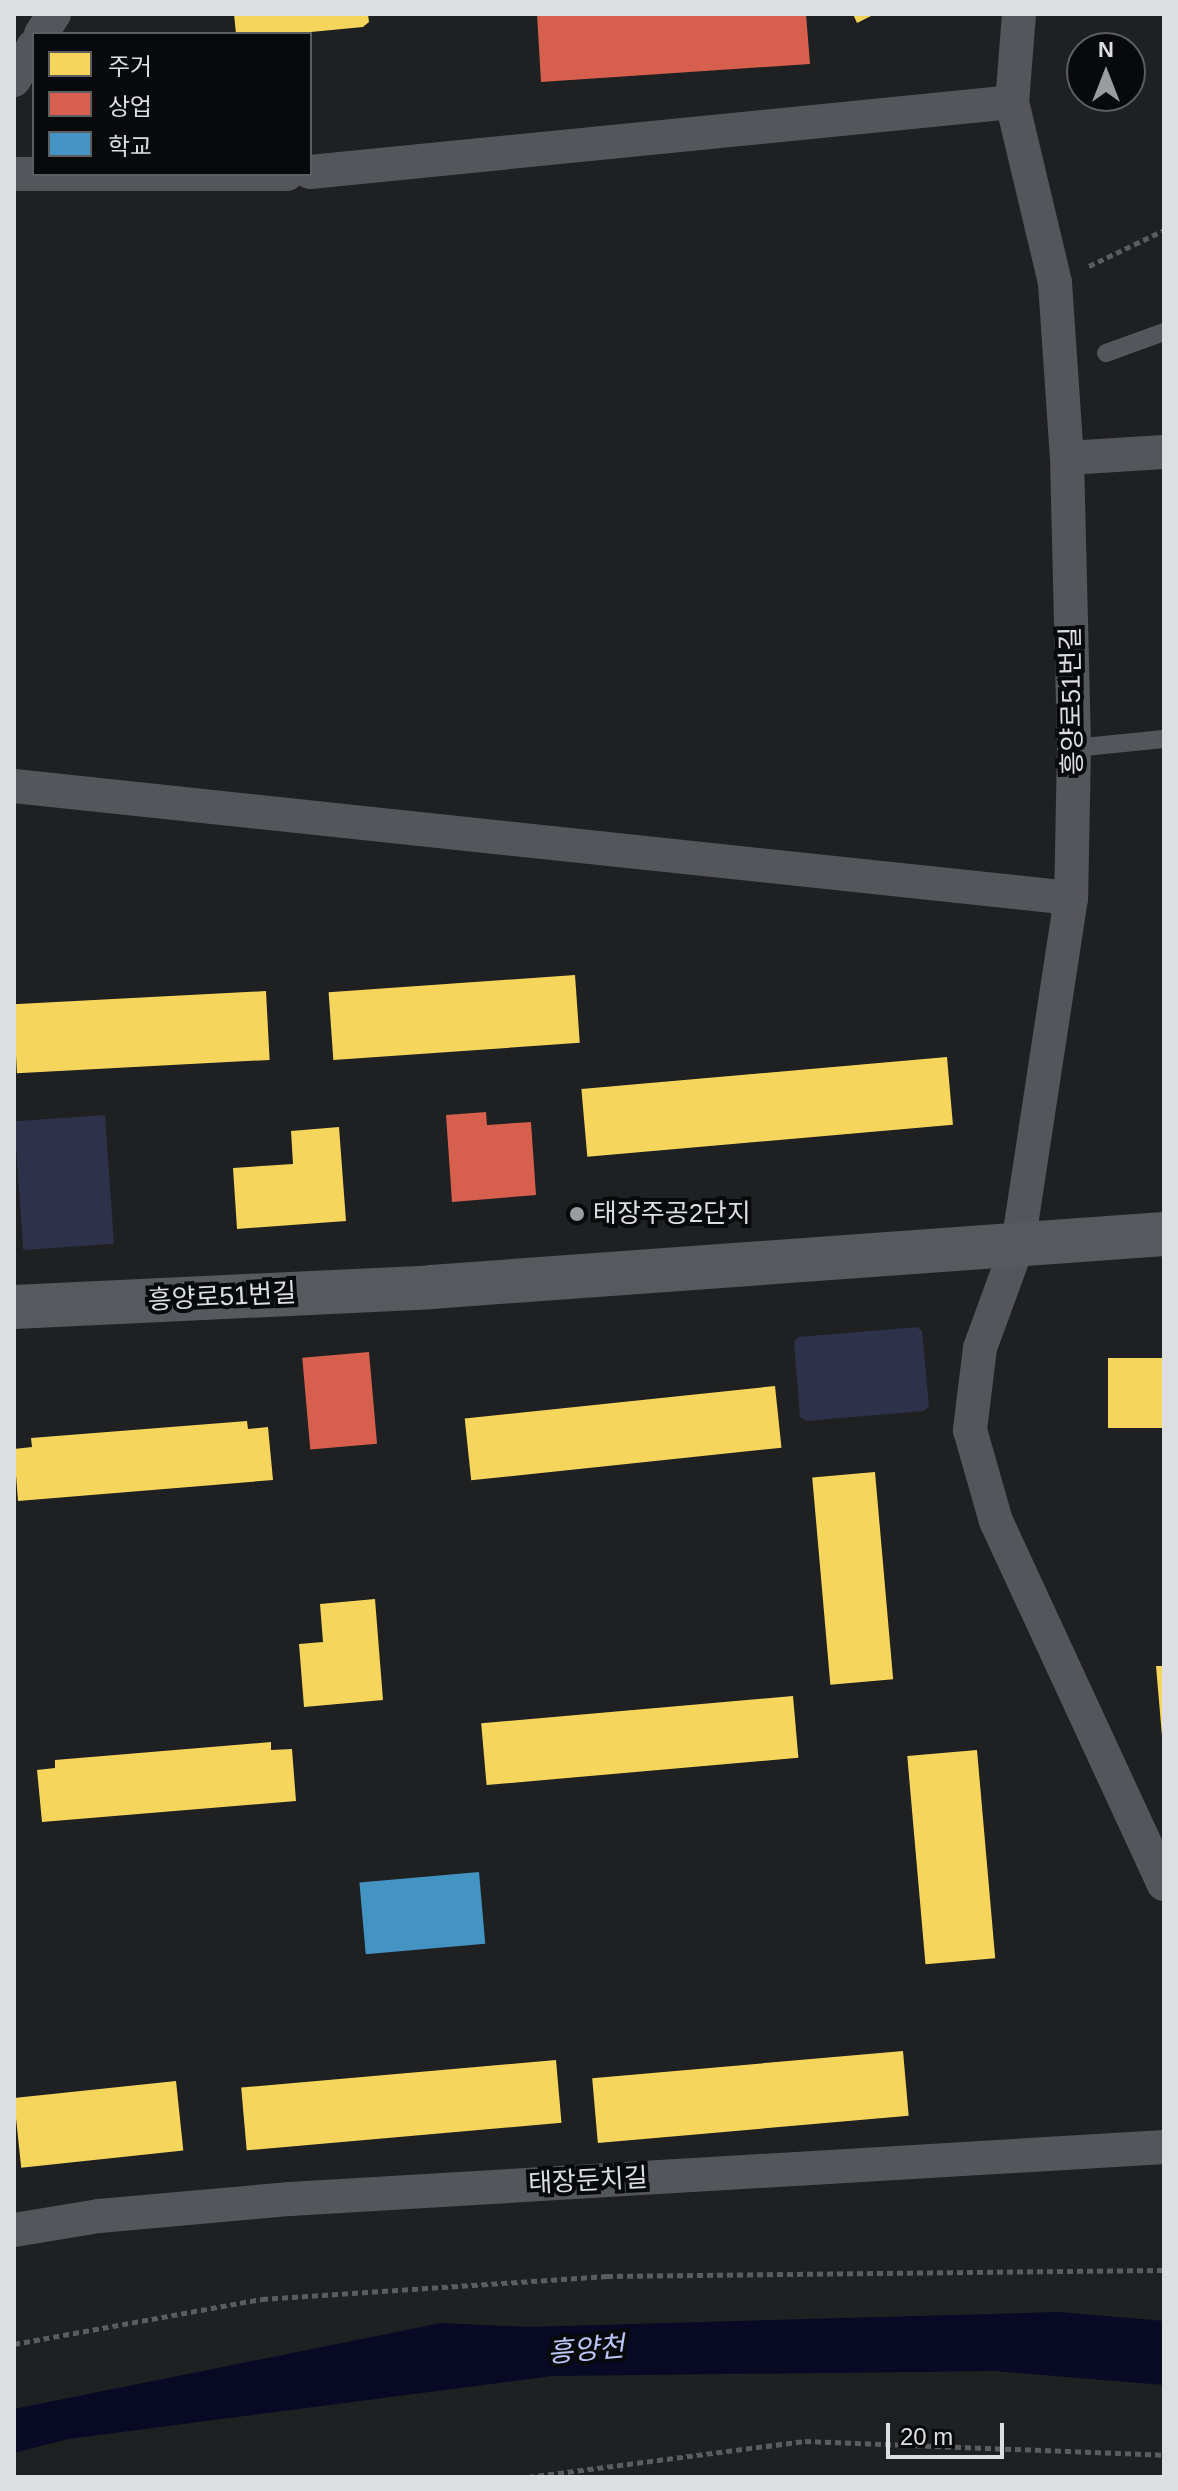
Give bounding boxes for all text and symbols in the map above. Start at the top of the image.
legend [32,32,312,176]
north arrow [1066,32,1146,112]
text: N [1098,37,1114,62]
text: 주거 [108,53,152,80]
text: 상업 [108,93,152,120]
text: 학교 [108,133,152,160]
street label: 흥양로51번길 [1055,626,1089,776]
place label: 태장주공2단지 [593,1198,751,1230]
marker: 태장주공2단지 [568,1205,586,1223]
street label: 흥양로51번길 [147,1278,297,1316]
street label: 태장둔치길 [527,2162,649,2200]
water label: 흥양천 [546,2330,626,2370]
scale bar [890,2407,1008,2457]
text: 20 m [900,2423,953,2450]

